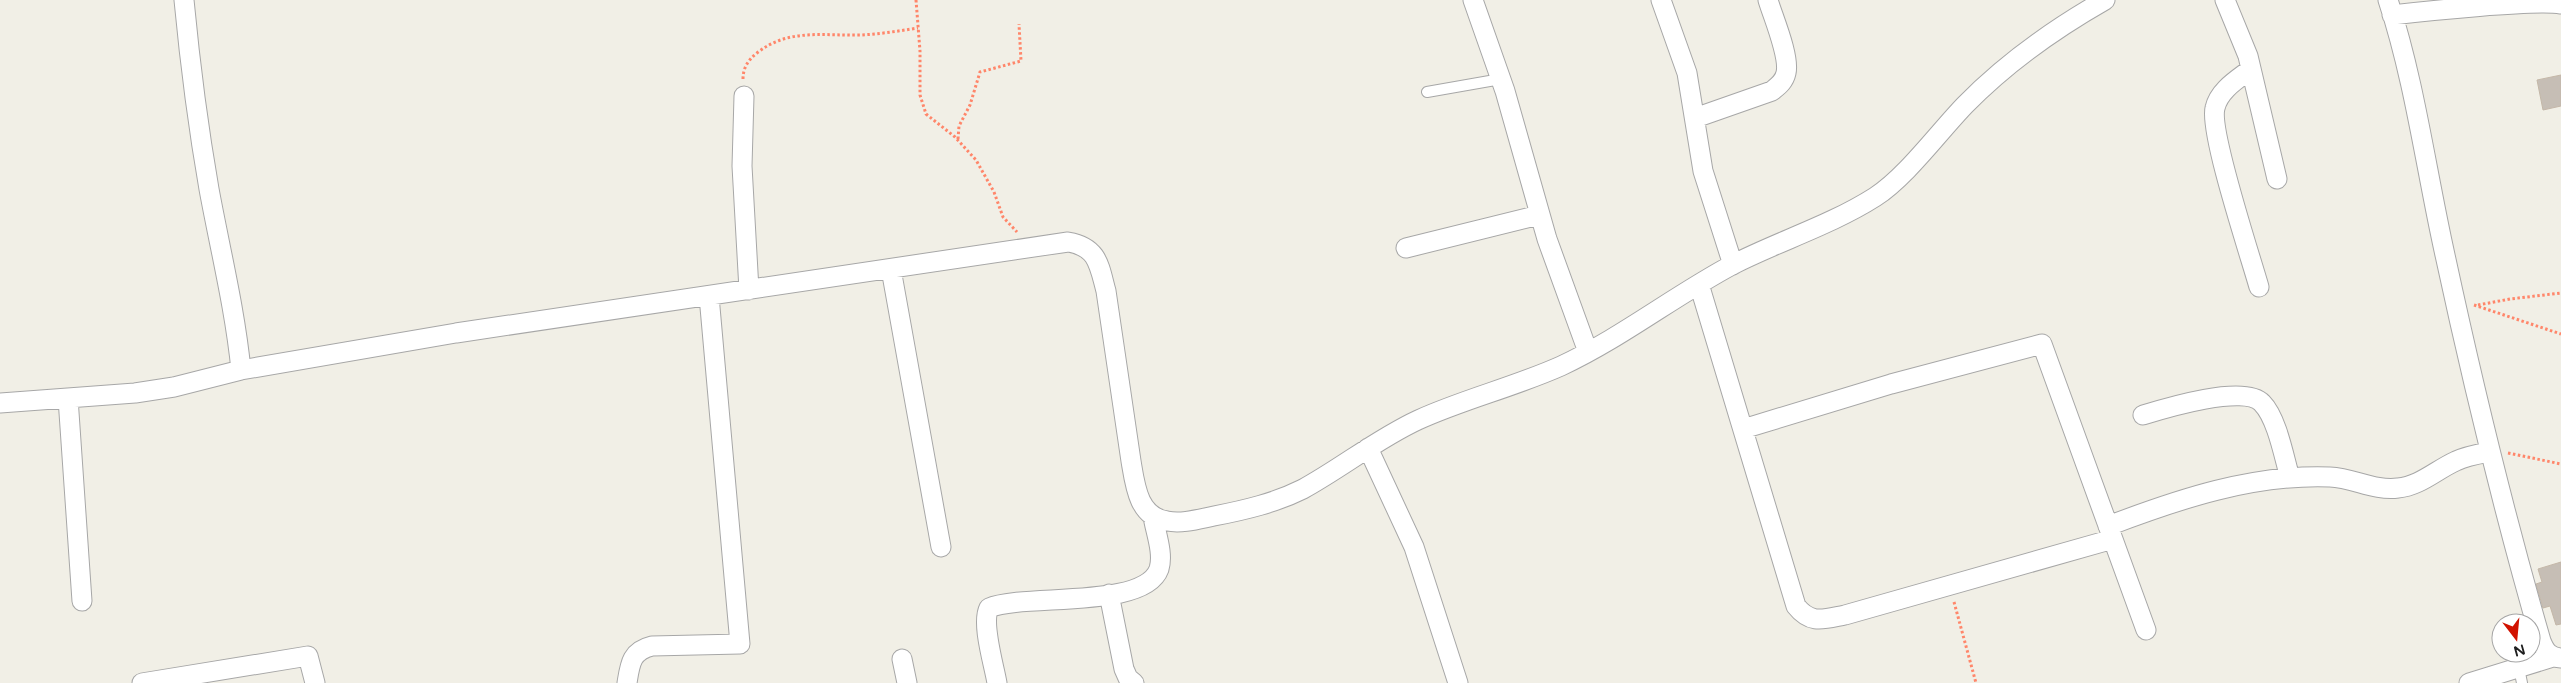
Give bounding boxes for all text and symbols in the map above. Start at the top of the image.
north arrow [2491,613,2541,663]
text: N [2512,640,2527,660]

